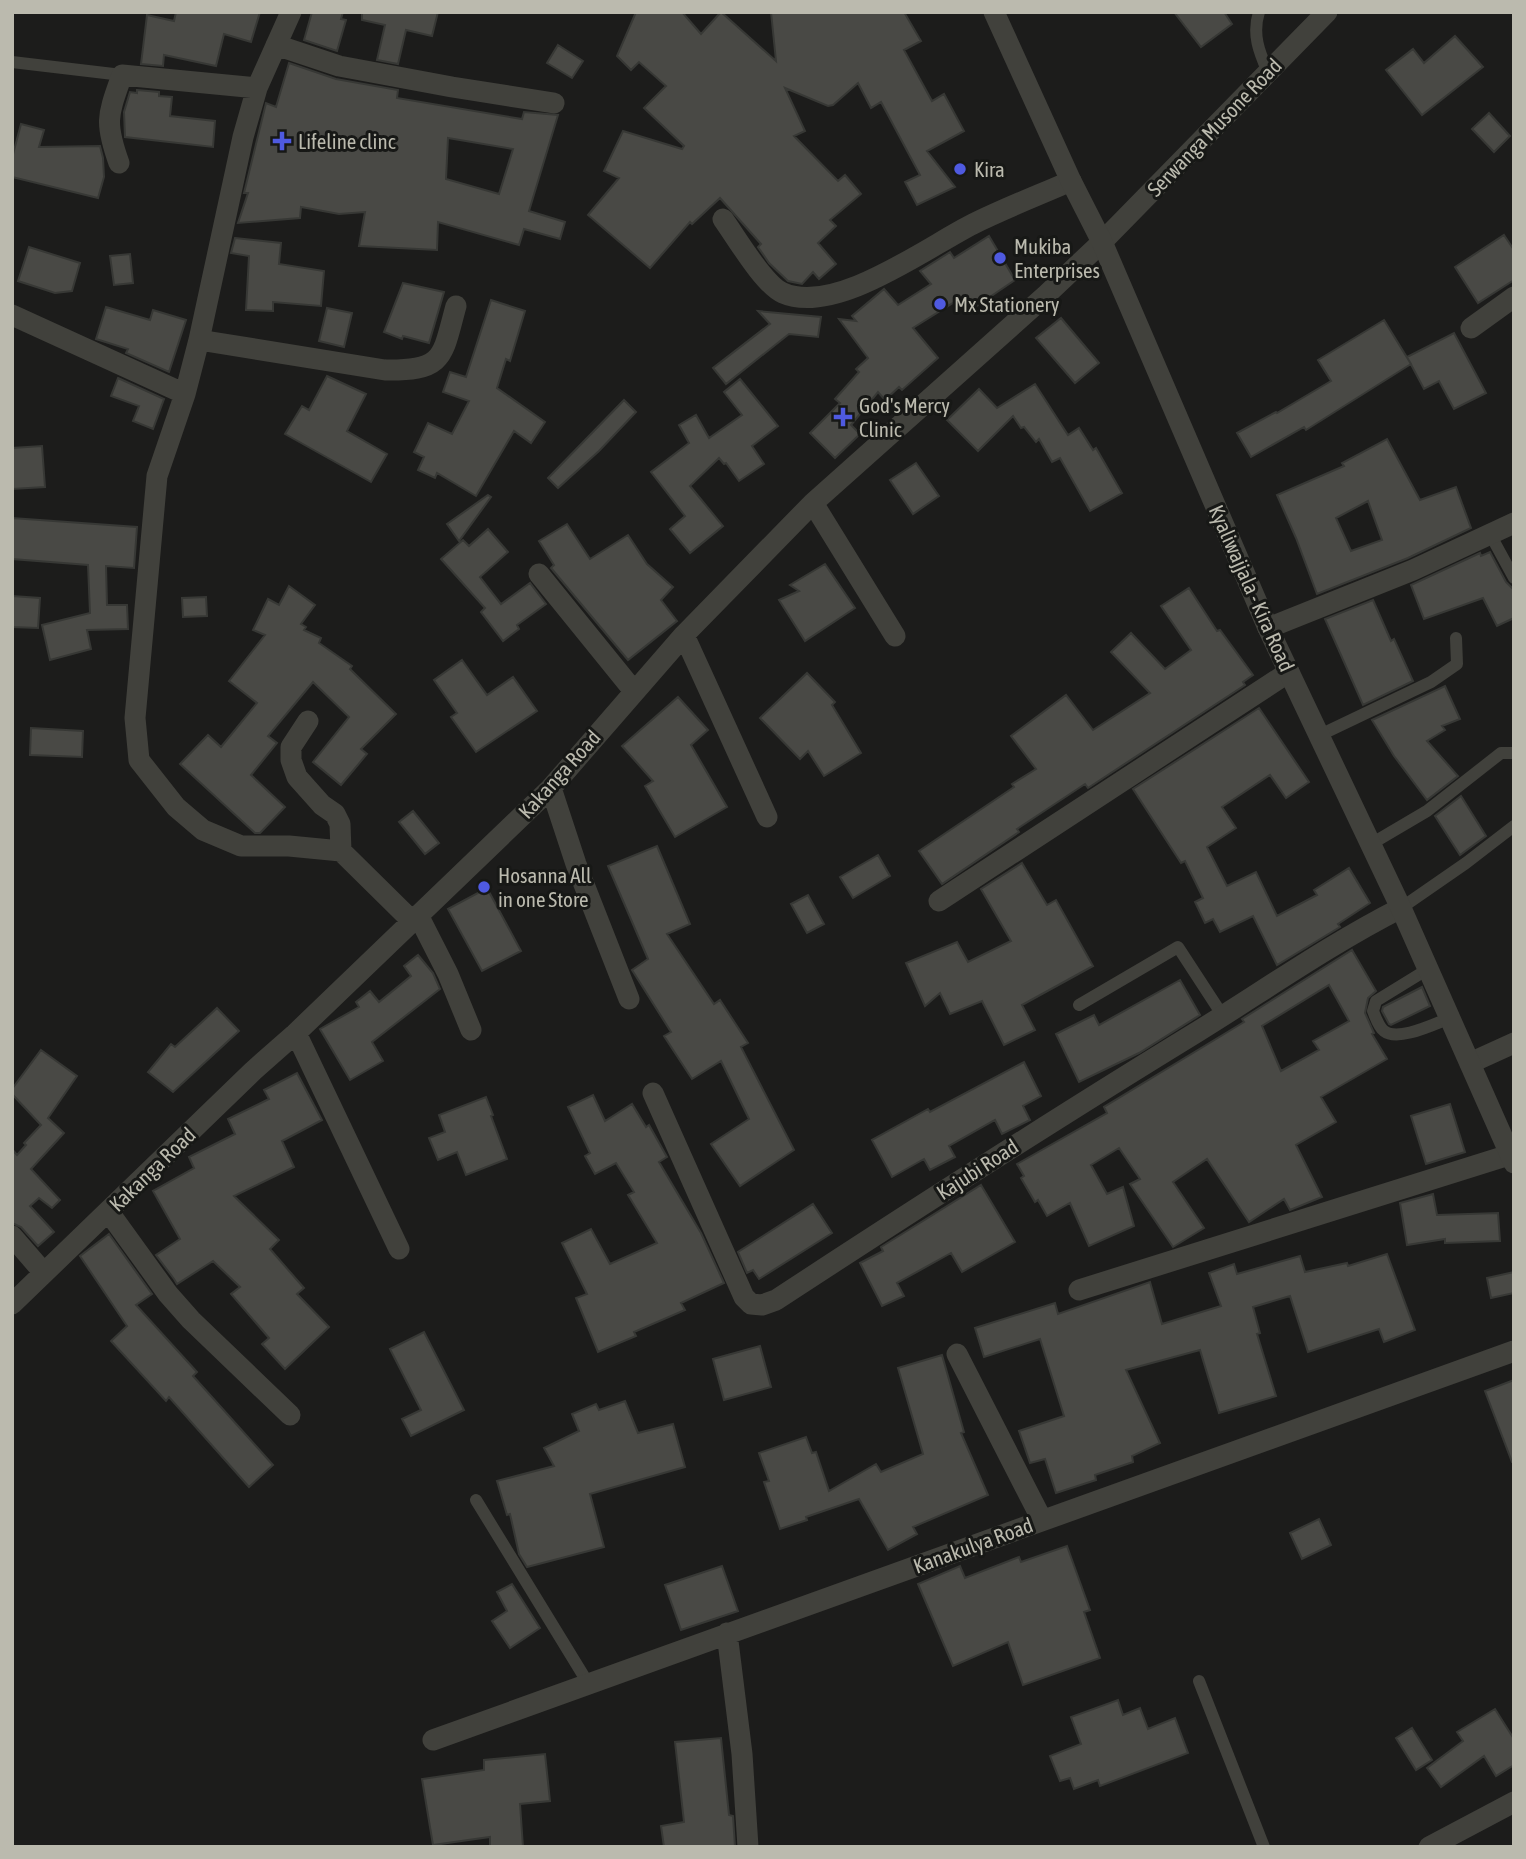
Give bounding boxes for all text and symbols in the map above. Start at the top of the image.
street label: Serwanga Musone Road [1142,53,1286,201]
place label: Lifeline clinc [298,129,396,153]
marker: Lifeline clinc [272,131,292,151]
place label: Kira [974,157,1005,181]
marker: Kira [952,161,968,177]
place label: Mukiba Enterprises [1014,234,1100,282]
marker: Mukiba Enterprises [992,250,1008,266]
place label: Mx Stationery [954,292,1060,316]
marker: Mx Stationery [932,296,948,312]
place label: God's Mercy Clinic [859,393,950,441]
marker: God's Mercy Clinic [833,407,853,427]
street label: Kyaliwajjala - Kira Road [1204,501,1300,675]
street label: Kakanga Road [513,725,605,823]
place label: Hosanna All in one Store [498,863,592,911]
marker: Hosanna All in one Store [476,879,492,895]
street label: Kakanga Road [104,1122,200,1216]
street label: Kajubi Road [932,1134,1022,1204]
street label: Kanakulya Road [910,1512,1036,1578]

